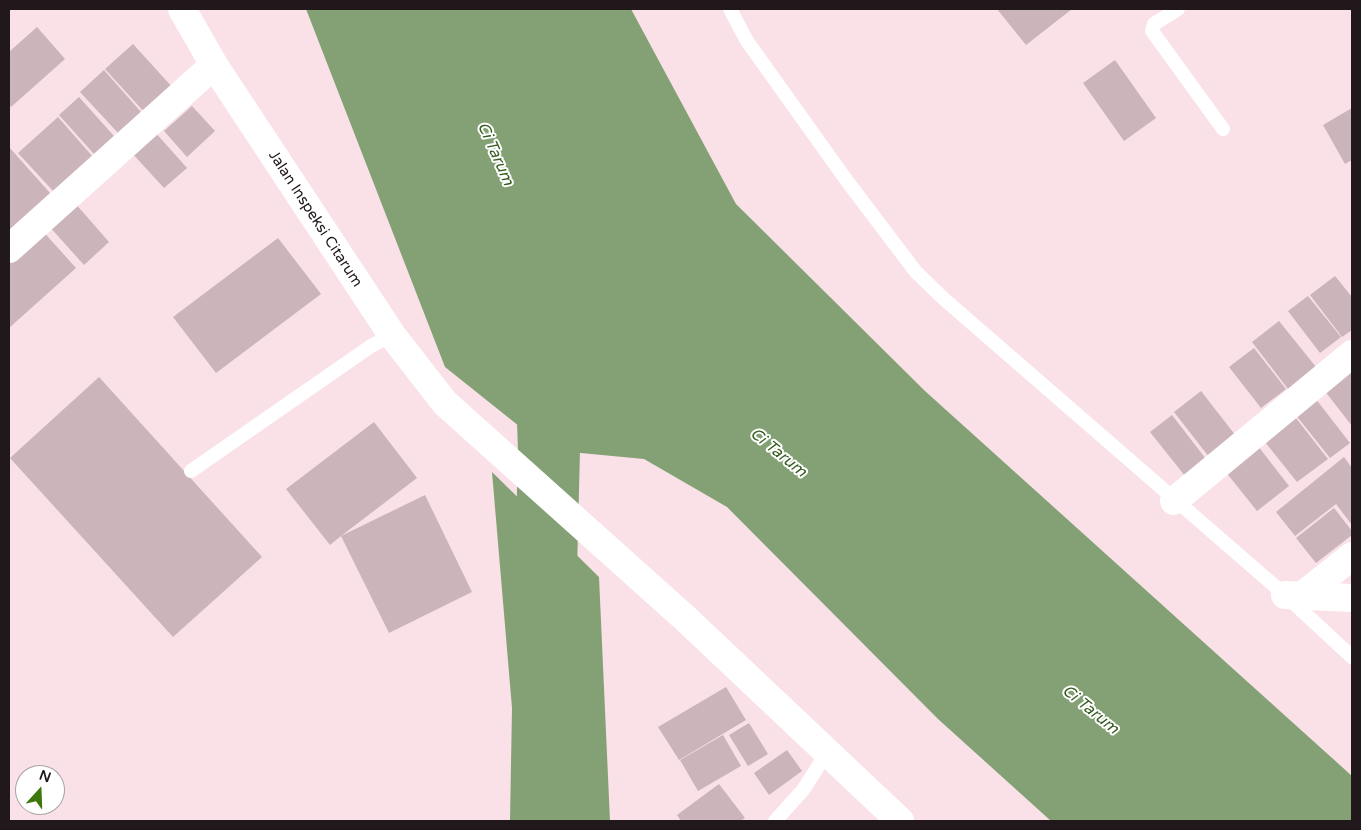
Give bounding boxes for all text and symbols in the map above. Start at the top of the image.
water label: Ci Tarum [473,119,517,189]
street label: Jalan Inspeksi Citarum [264,147,366,291]
water label: Ci Tarum [746,424,810,482]
water label: Ci Tarum [1058,681,1122,739]
north arrow [15,765,65,815]
text: N [37,766,53,786]

